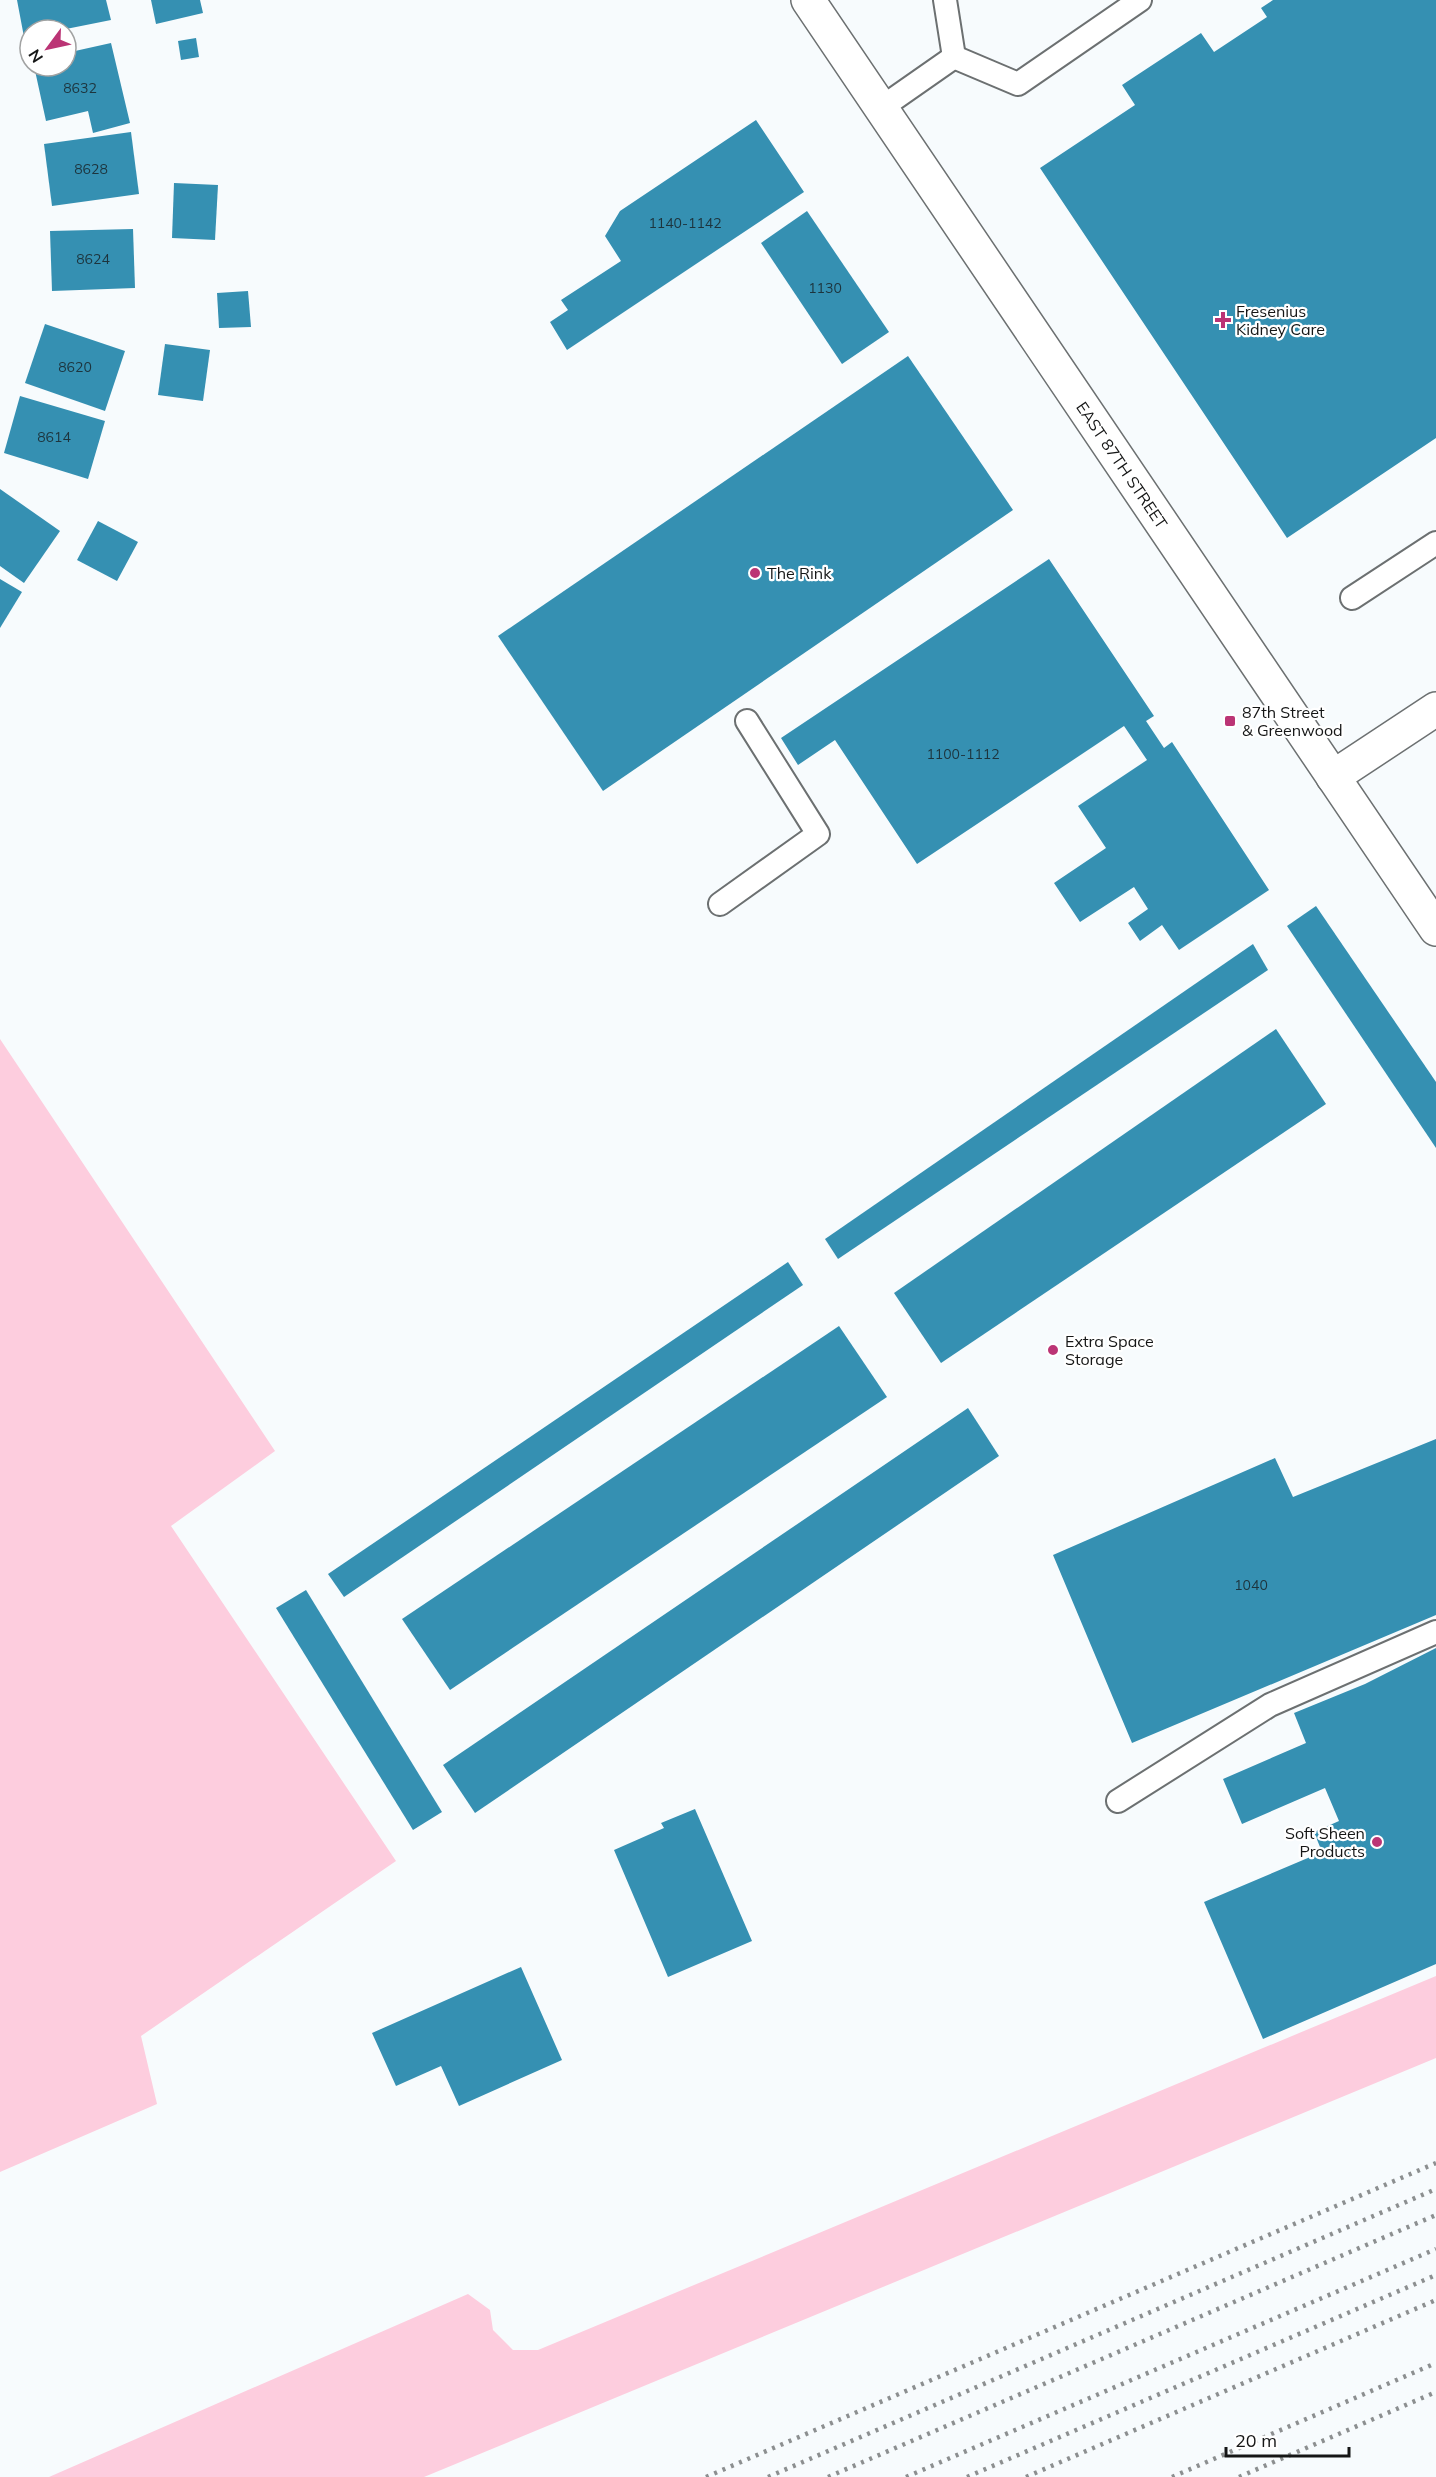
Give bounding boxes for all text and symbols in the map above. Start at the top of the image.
north arrow [18,18,78,78]
text: N [24,46,47,67]
house number: 8632 [63,79,97,97]
house number: 8628 [74,160,108,178]
house number: 1140-1142 [648,214,722,232]
house number: 8624 [76,250,110,268]
house number: 1130 [808,279,842,297]
place label: Fresenius Kidney Care [1236,301,1325,339]
marker: Fresenius Kidney Care [1214,311,1232,329]
house number: 8620 [58,358,92,376]
street label: EAST 87TH STREET [1072,398,1172,532]
house number: 8614 [37,428,71,446]
place label: The Rink [767,563,832,583]
marker: The Rink [748,566,762,580]
place label: 87th Street & Greenwood [1242,702,1343,740]
marker: 87th Street & Greenwood [1223,714,1237,728]
house number: 1100-1112 [926,745,1000,763]
place label: Extra Space Storage [1065,1331,1154,1369]
marker: Extra Space Storage [1046,1343,1060,1357]
house number: 1040 [1234,1576,1268,1594]
place label: Soft Sheen Products [1285,1823,1365,1861]
marker: Soft Sheen Products [1370,1835,1384,1849]
scale bar [1226,2420,1349,2458]
text: 20 m [1235,2429,1277,2452]

